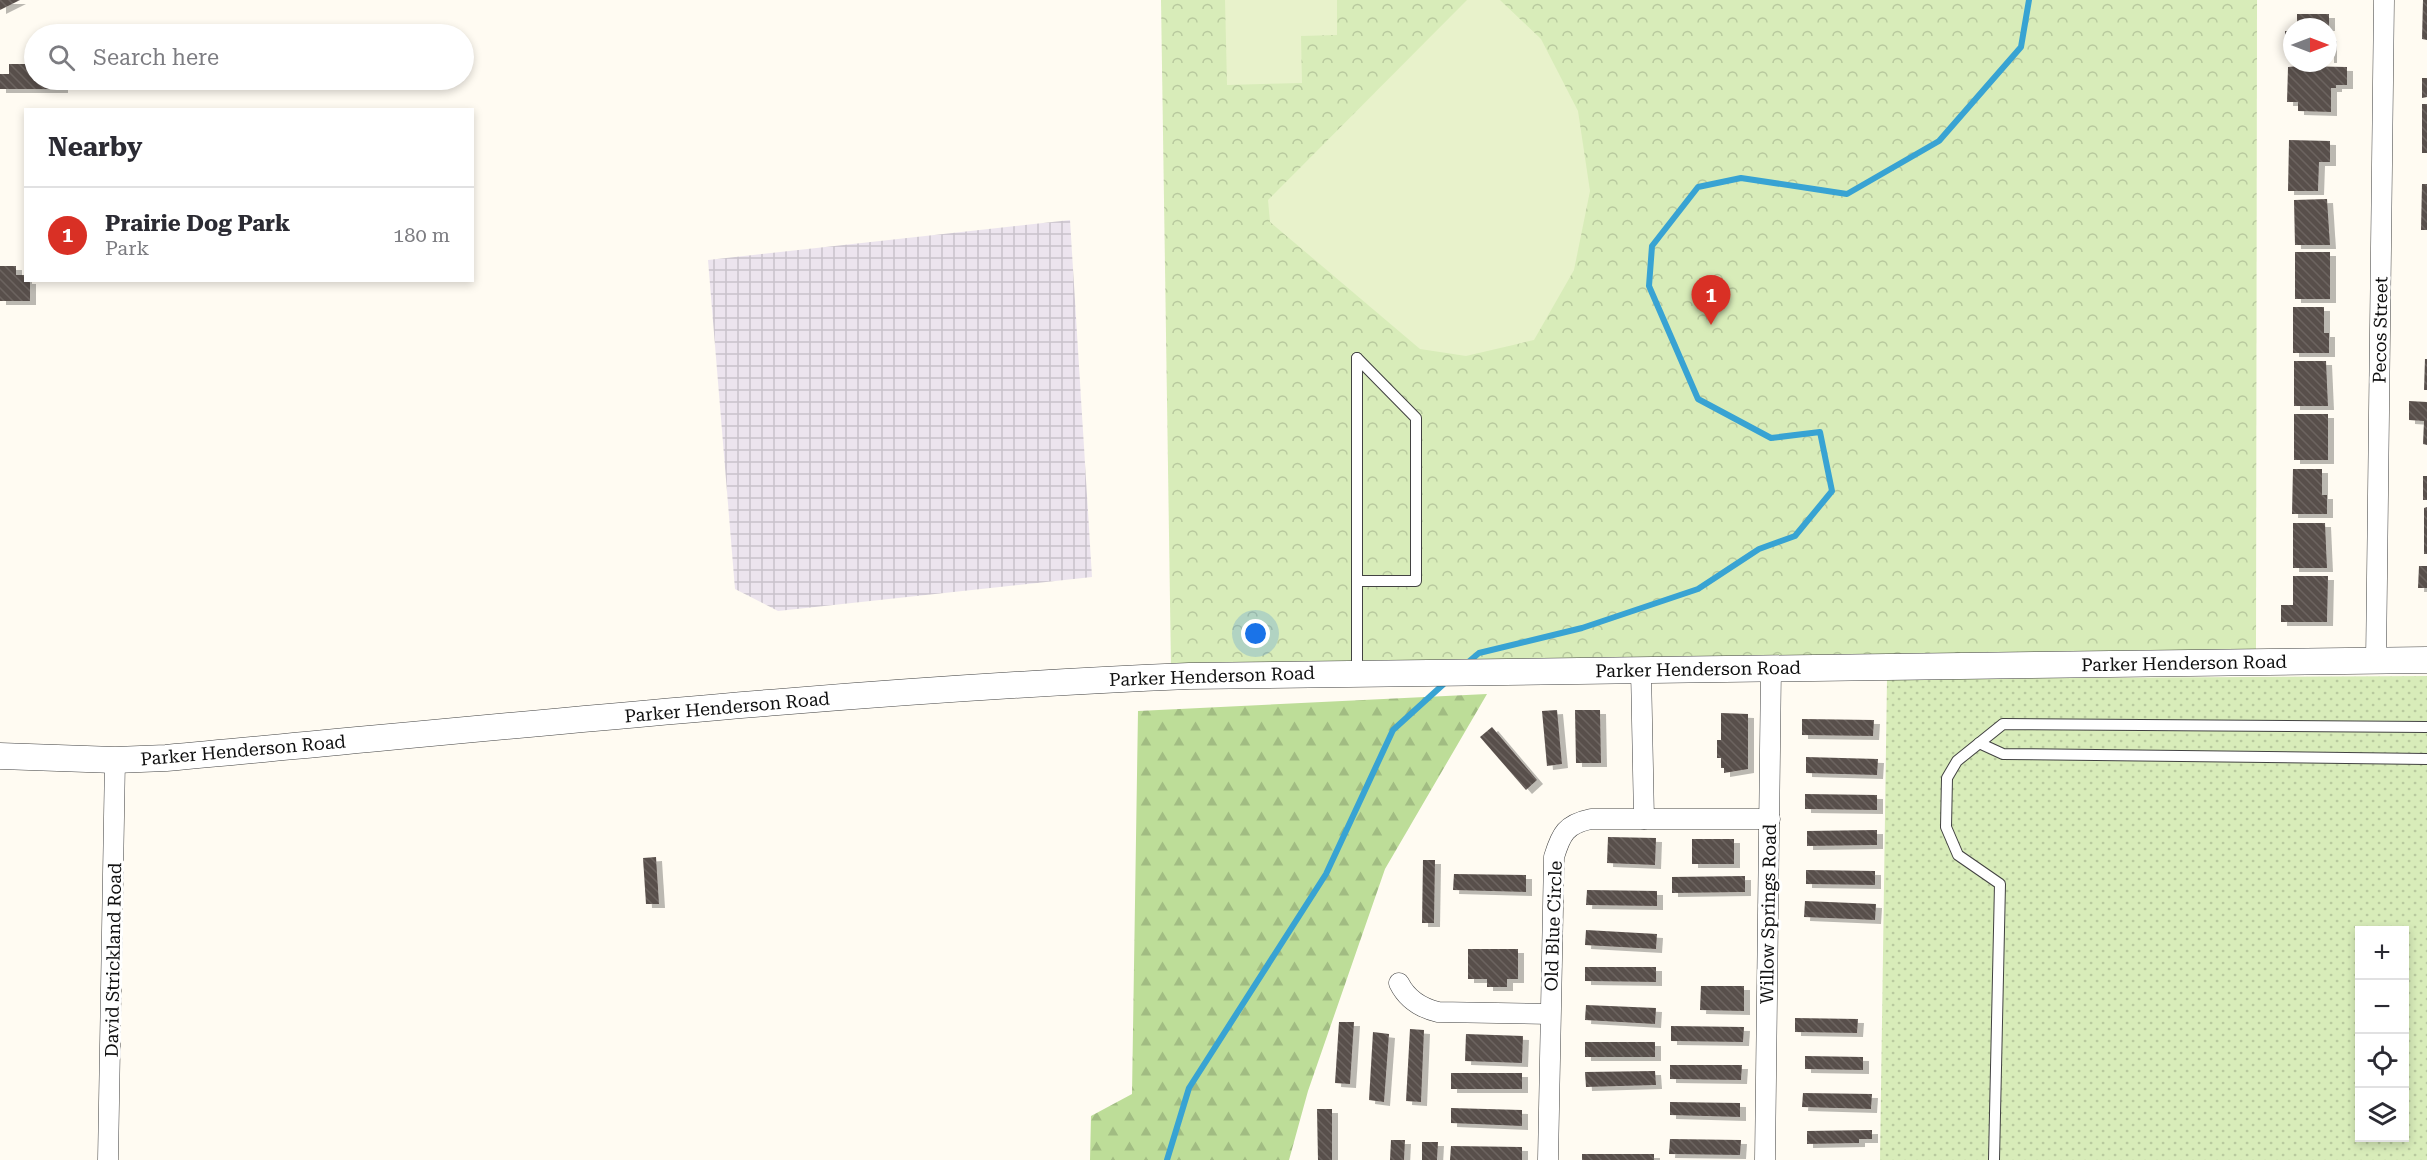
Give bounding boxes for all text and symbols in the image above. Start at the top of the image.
north arrow [2283,18,2337,72]
search box [24,24,474,90]
icon: search [45,41,78,74]
text: Search here [93,45,219,70]
text: Nearby [48,132,142,162]
text: Prairie Dog Park [105,211,290,236]
text: 1 [62,223,73,247]
text: 180 m [393,223,450,247]
text: Park [105,236,149,260]
pin: 1 [1692,276,1730,325]
street label: Pecos Street [2369,276,2391,384]
your location [1241,619,1270,648]
street label: Parker Henderson Road [2081,651,2288,675]
street label: Parker Henderson Road [1595,657,1802,681]
street label: Parker Henderson Road [1109,662,1316,690]
street label: Parker Henderson Road [623,688,831,726]
street label: Parker Henderson Road [139,731,347,769]
street label: Willow Springs Road [1756,823,1780,1004]
street label: Old Blue Circle [1540,860,1566,992]
street label: David Strickland Road [101,862,125,1058]
map controls [2355,926,2409,1142]
button: + [2355,926,2409,980]
button: − [2355,980,2409,1034]
button: locate [2355,1034,2409,1088]
button: layers [2355,1088,2409,1142]

